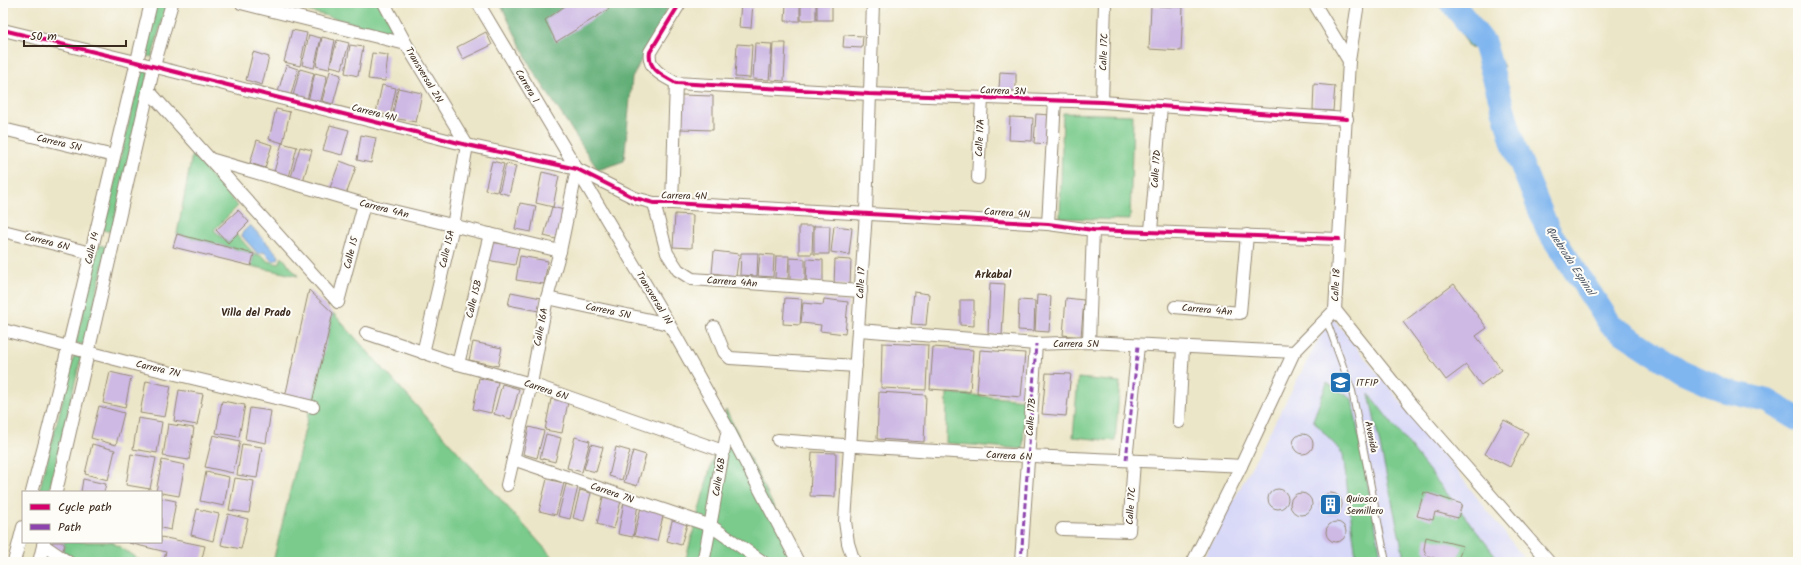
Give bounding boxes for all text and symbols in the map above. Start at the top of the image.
scale bar [24,22,126,48]
text: 50 m [30,27,57,46]
street label: Calle 17C [1095,33,1113,71]
street label: Transversal 2N [401,44,447,106]
street label: Carrera 1 [511,66,543,106]
street label: Carrera 3N [980,82,1027,100]
street label: Carrera 4N [350,100,399,126]
street label: Calle 17A [971,119,989,157]
street label: Carrera 5N [35,130,83,156]
street label: Calle 17D [1147,149,1165,189]
street label: Carrera 4N [661,188,707,204]
street label: Carrera 4An [357,195,411,223]
street label: Carrera 4N [983,203,1031,223]
water label: Quebrada Espinal [1541,223,1600,301]
street label: Calle 15A [435,228,459,270]
street label: Carrera 6N [23,229,72,255]
street label: Calle 14 [81,230,104,266]
street label: Calle 15 [339,235,363,271]
street label: Calle 17 [852,266,870,299]
district label: Arkabal [975,266,1011,284]
street label: Calle 18 [1327,267,1345,302]
street label: Transversal 1N [632,268,676,328]
street label: Carrera 4An [706,272,758,292]
street label: Calle 15B [462,278,486,320]
street label: Carrera 5N [584,298,632,324]
street label: Carrera 4An [1181,300,1233,320]
district label: Villa del Prado [221,304,291,322]
street label: Calle 16A [529,306,553,348]
street label: Carrera 5N [1053,336,1099,352]
street label: Carrera 7N [134,356,182,382]
school or university icon: ITFIP [1328,370,1354,396]
street label: Carrera 6N [522,375,571,405]
place label: ITFIP [1356,375,1379,391]
street label: Calle 17B [1022,397,1040,437]
street label: Avenida [1360,420,1382,455]
street label: Carrera 6N [986,447,1033,465]
street label: Calle 16B [708,456,730,498]
street label: Carrera 7N [588,478,636,508]
street label: Calle 17C [1122,487,1140,525]
legend [22,491,162,543]
place label: Quiosco Semillero [1346,491,1384,519]
building icon: Quiosco Semillero [1318,492,1344,518]
text: Cycle path [58,498,112,517]
text: Path [58,518,81,537]

